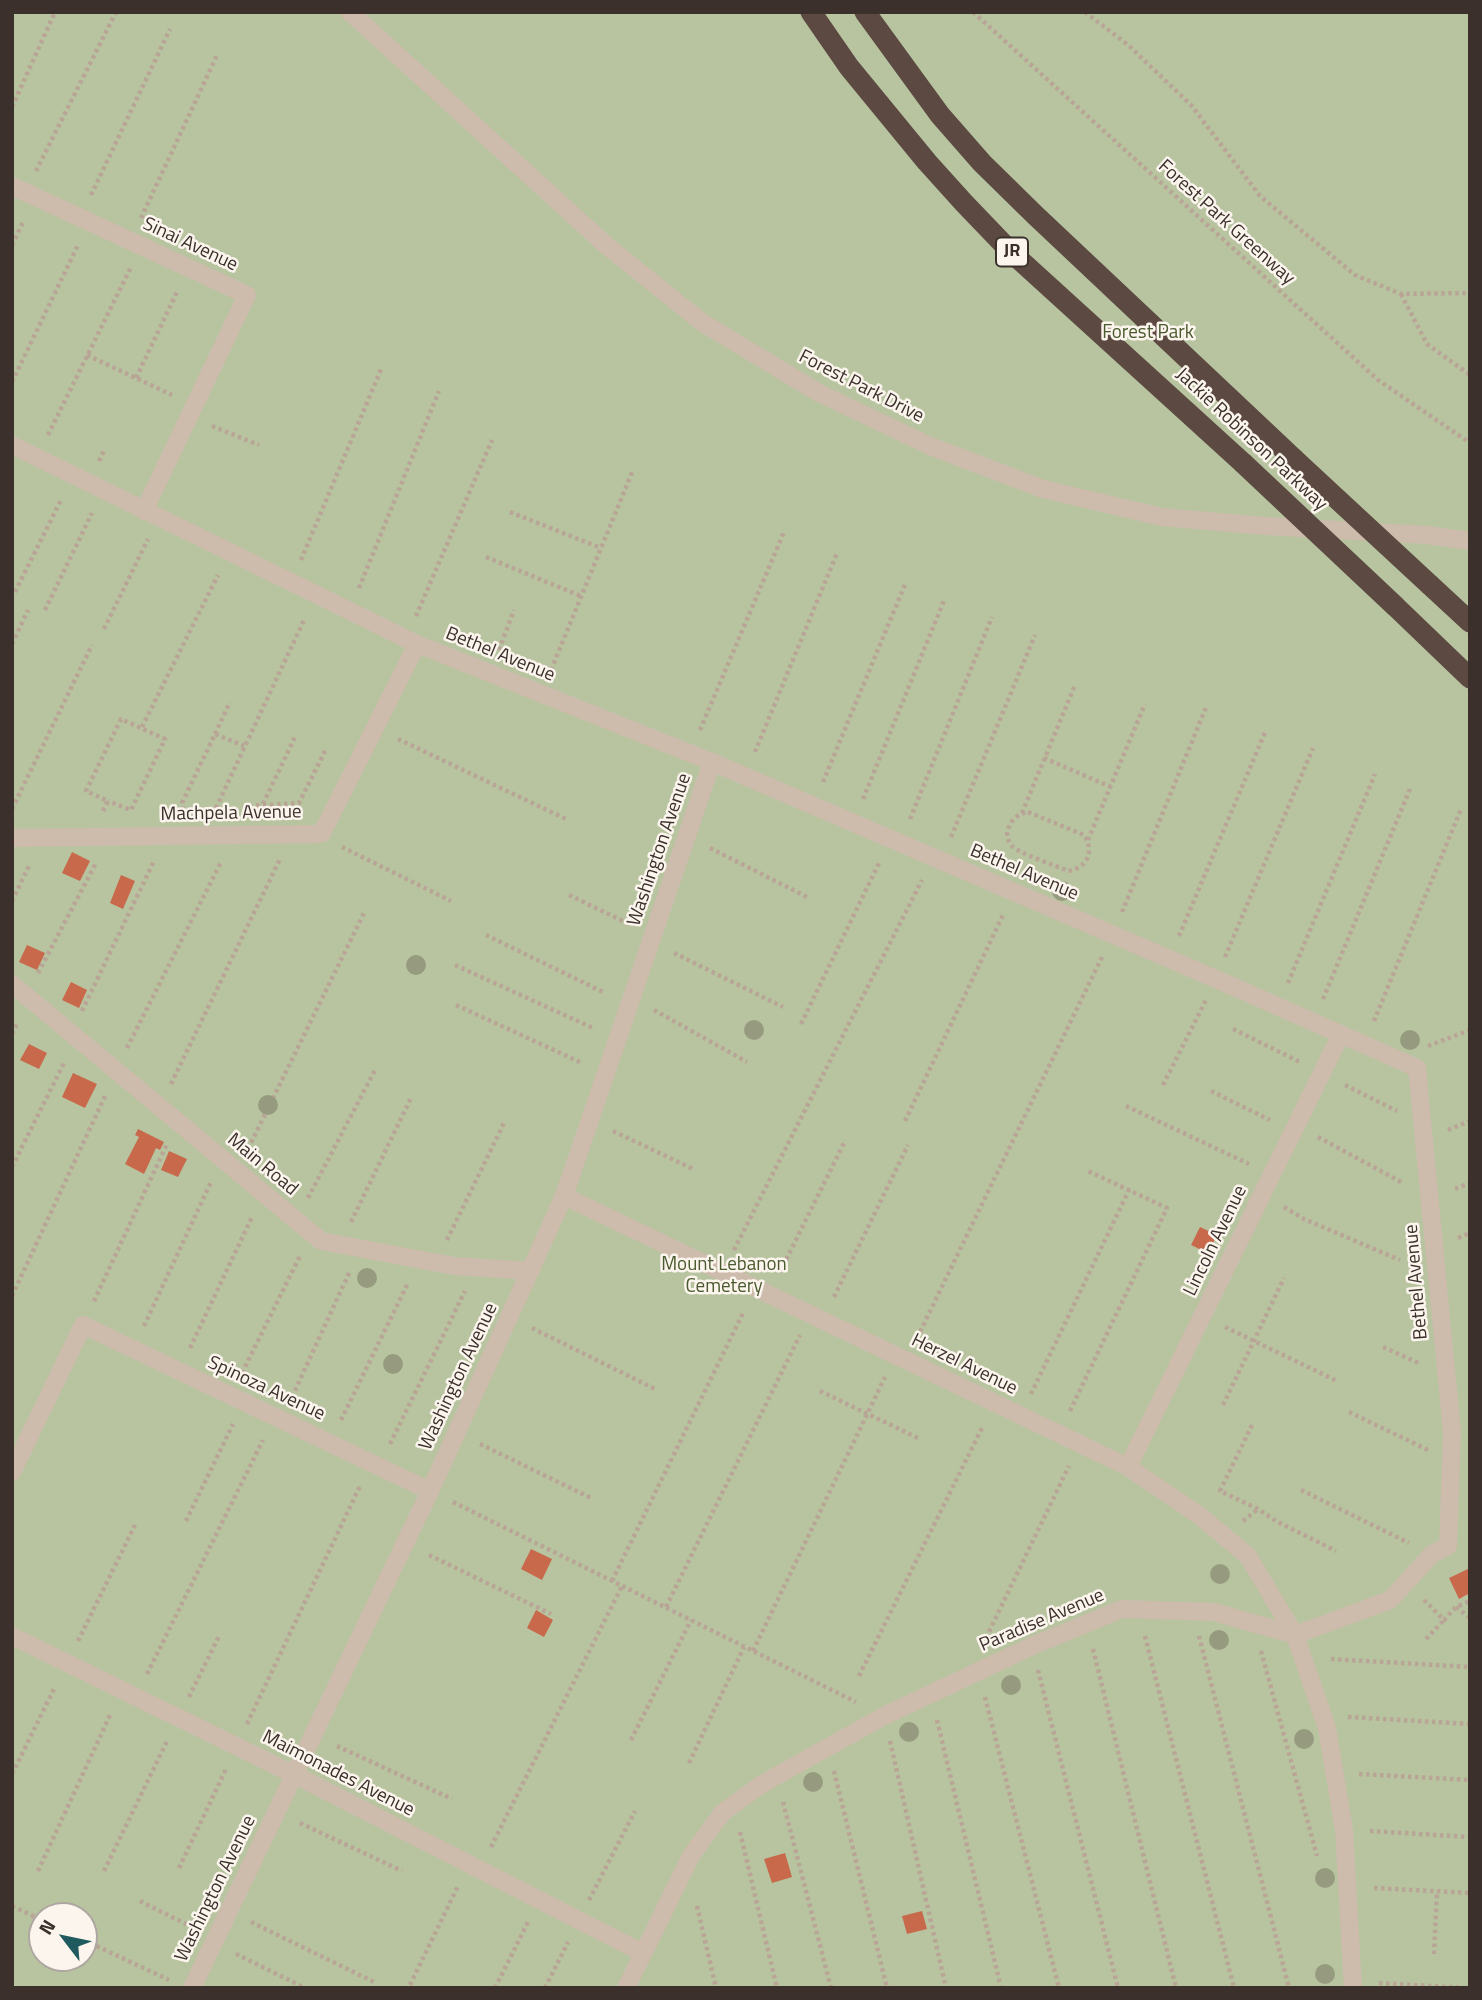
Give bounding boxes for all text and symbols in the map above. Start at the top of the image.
street label: Forest Park Greenway [1153,156,1299,290]
street label: Sinai Avenue [139,213,241,277]
road number: JR [996,238,1028,266]
park label: Forest Park [1102,322,1194,344]
street label: Forest Park Drive [795,346,927,428]
street label: Jackie Robinson Parkway [1171,364,1331,516]
street label: Bethel Avenue [442,623,558,687]
street label: Washington Avenue [623,771,697,929]
street label: Machpela Avenue [160,801,302,827]
street label: Bethel Avenue [966,840,1082,906]
street label: Main Road [222,1129,302,1201]
street label: Lincoln Avenue [1179,1182,1253,1300]
street label: Bethel Avenue [1401,1223,1433,1341]
park label: Mount Lebanon Cemetery [661,1254,787,1298]
street label: Washington Avenue [415,1300,503,1454]
street label: Herzel Avenue [907,1330,1021,1400]
street label: Spinoza Avenue [204,1352,328,1426]
street label: Paradise Avenue [976,1585,1108,1657]
street label: Maimonades Avenue [258,1726,418,1822]
street label: Washington Avenue [171,1812,261,1966]
north arrow [28,1902,98,1972]
text: N [31,1913,62,1940]

